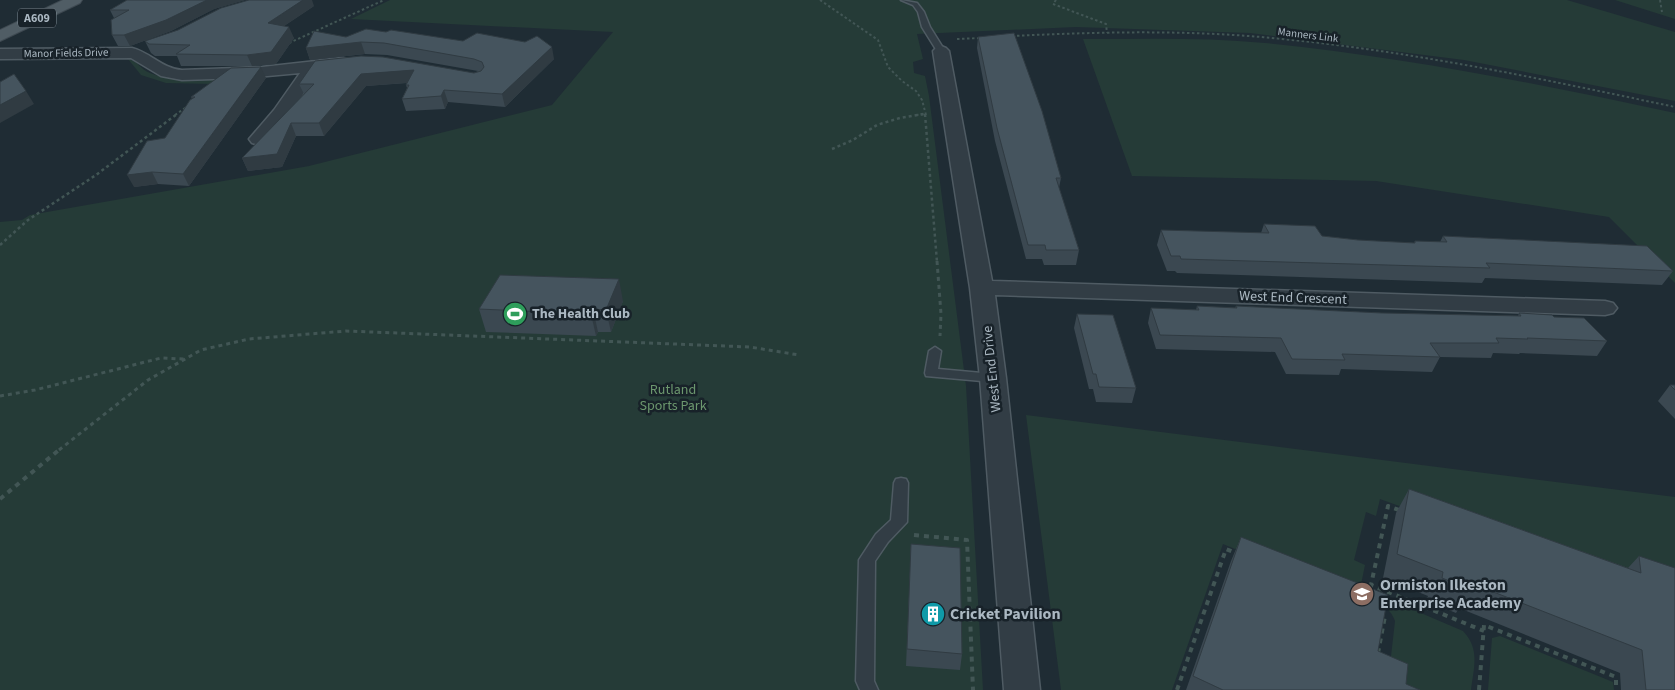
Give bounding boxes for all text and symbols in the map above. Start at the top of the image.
road number: A609 [18,8,56,28]
street label: Manners Link [1277,24,1340,46]
street label: Manor Fields Drive [24,45,109,61]
street label: West End Crescent [1239,286,1347,310]
sports icon: The Health Club [502,301,528,327]
place label: The Health Club [532,304,630,324]
street label: West End Drive [978,325,1006,413]
park label: Rutland Sports Park [639,380,707,416]
place label: Ormiston Ilkeston Enterprise Academy [1380,574,1522,614]
school or university icon: Ormiston Ilkeston Enterprise Academy [1349,581,1375,607]
building icon: Cricket Pavilion [920,601,946,627]
place label: Cricket Pavilion [950,603,1061,625]

